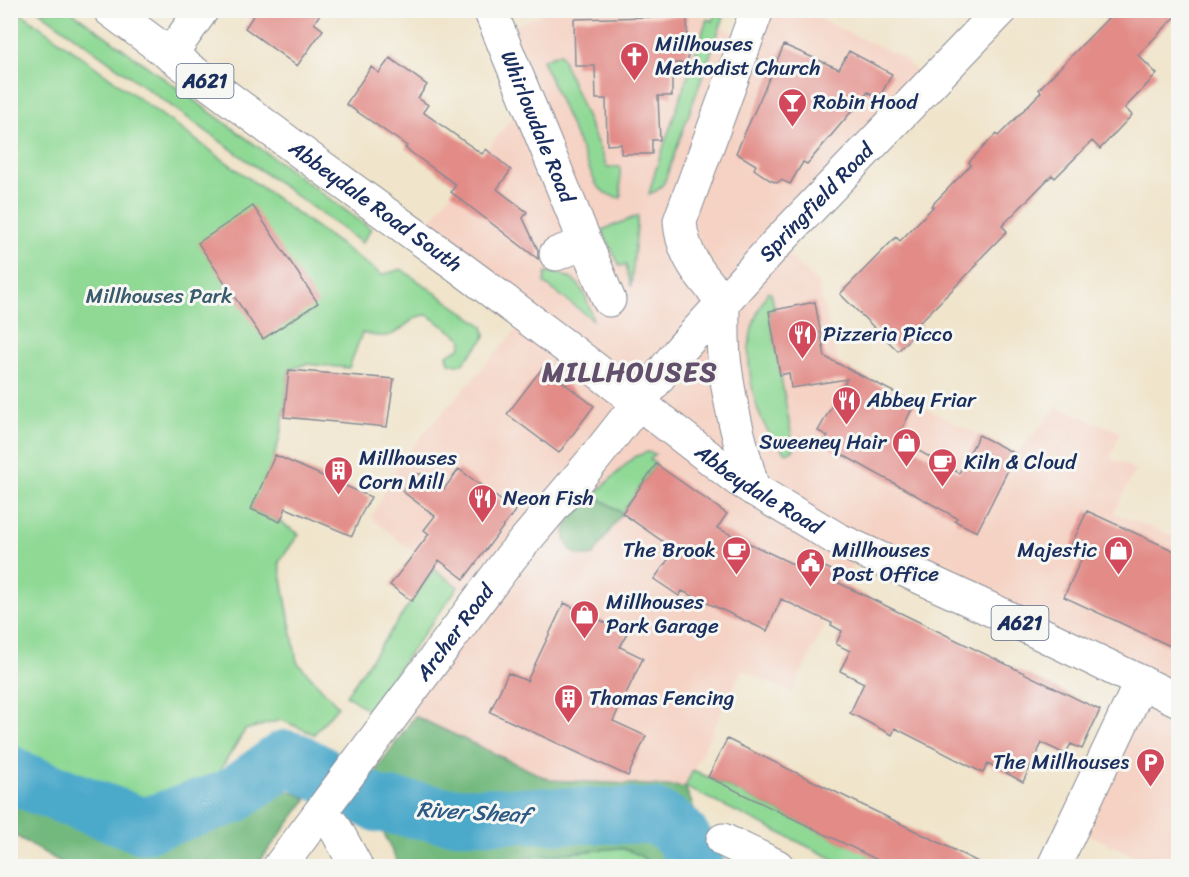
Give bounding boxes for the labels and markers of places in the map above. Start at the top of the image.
place label: Millhouses Methodist Church [655,25,820,87]
church icon: Millhouses Methodist Church [618,40,650,82]
place label: Robin Hood [813,83,919,121]
bar icon: Robin Hood [776,86,808,128]
place label: Pizzeria Picco [823,315,953,353]
restaurant icon: Pizzeria Picco [786,318,818,360]
place label: Abbey Friar [866,381,977,419]
restaurant icon: Abbey Friar [830,384,862,426]
place label: Sweeney Hair [759,423,887,461]
shop icon: Sweeney Hair [891,426,923,468]
place label: Millhouses Corn Mill [359,439,457,501]
place label: Kiln & Cloud [964,443,1078,481]
cafe icon: Kiln & Cloud [927,446,959,488]
building icon: Millhouses Corn Mill [322,454,354,496]
place label: Neon Fish [503,479,594,517]
restaurant icon: Neon Fish [466,482,498,524]
place label: The Brook [623,531,716,569]
place label: Millhouses Post Office [832,531,939,593]
place label: Majestic [1017,531,1098,569]
cafe icon: The Brook [721,534,753,576]
shop icon: Majestic [1102,534,1134,576]
public building icon: Millhouses Post Office [795,546,827,588]
place label: Millhouses Park Garage [606,583,719,645]
shop icon: Millhouses Park Garage [569,598,601,640]
place label: Thomas Fencing [589,679,735,717]
building icon: Thomas Fencing [552,682,584,724]
place label: The Millhouses [993,743,1129,781]
parking icon: The Millhouses [1134,746,1166,788]

